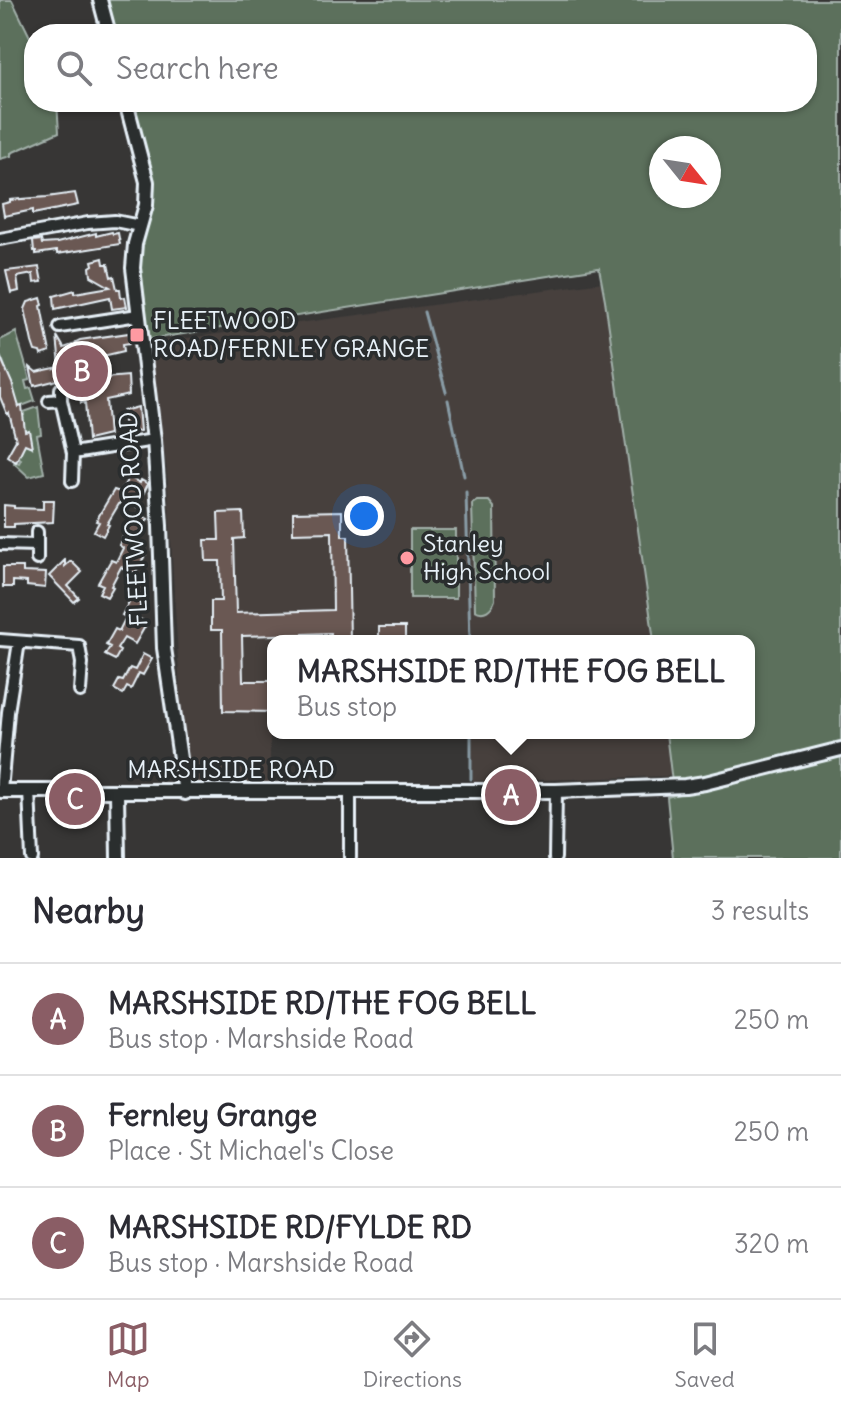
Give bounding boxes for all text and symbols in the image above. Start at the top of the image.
search box [24,24,817,112]
icon: search [52,46,96,90]
text: Search here [116,49,279,87]
north arrow [649,136,721,208]
place label: FLEETWOOD ROAD/FERNLEY GRANGE [153,305,429,363]
marker: FLEETWOOD ROAD/FERNLEY GRANGE [128,326,146,344]
pin: B [56,341,108,401]
street label: FLEETWOOD ROAD [112,411,154,627]
your location [344,496,384,536]
place label: Stanley High School [423,528,550,586]
marker: Stanley High School [398,549,416,567]
popup [267,635,755,739]
text: MARSHSIDE RD/THE FOG BELL [297,652,725,690]
text: Bus stop [297,690,397,723]
street label: MARSHSIDE ROAD [127,754,335,784]
pin: A [485,765,537,825]
pin: C [49,769,101,829]
text: Nearby [32,889,145,932]
text: 3 results [711,894,809,927]
text: MARSHSIDE RD/THE FOG BELL [108,984,536,1022]
text: A [50,1003,66,1036]
text: 250 m [734,1003,809,1036]
text: Bus stop · Marshside Road [108,1022,414,1055]
text: Fernley Grange [108,1096,317,1134]
text: B [49,1115,67,1148]
text: 250 m [734,1115,809,1148]
text: Place · St Michael's Close [108,1134,394,1167]
text: MARSHSIDE RD/FYLDE RD [108,1208,472,1246]
text: C [49,1227,67,1260]
text: 320 m [734,1227,809,1260]
text: Bus stop · Marshside Road [108,1246,414,1279]
tab: Map [106,1317,150,1393]
tab: Directions [363,1317,462,1393]
tab: Saved [674,1317,735,1393]

